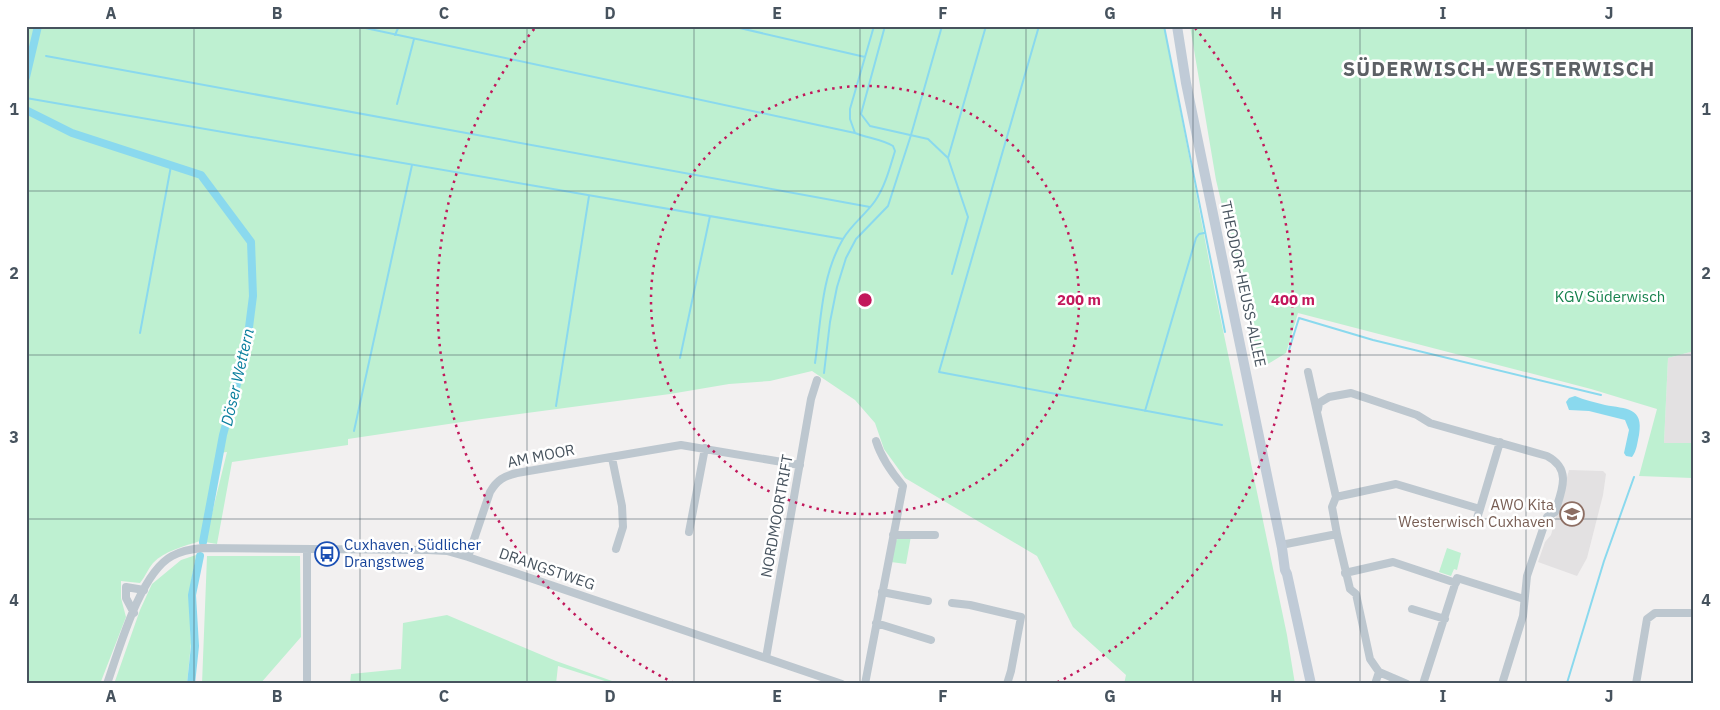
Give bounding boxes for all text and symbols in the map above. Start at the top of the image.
text: A [106,3,117,23]
text: B [272,3,283,23]
text: C [439,3,449,23]
text: D [604,3,616,23]
text: E [772,3,782,23]
text: F [938,3,948,23]
text: G [1104,3,1116,23]
text: H [1270,3,1282,23]
text: I [1440,3,1447,23]
text: J [1605,3,1613,23]
district label: SÜDERWISCH-WESTERWISCH [1343,55,1655,82]
text: 1 [9,99,19,119]
text: 1 [1701,99,1711,119]
street label: THEODOR-HEUSS-ALLEE [1217,199,1270,369]
text: 2 [9,263,19,283]
text: 2 [1701,263,1711,283]
park label: KGV Süderwisch [1555,287,1665,306]
text: 200 m [1057,290,1101,309]
text: 400 m [1271,290,1315,309]
centre of rings [856,291,874,309]
water label: Döser Wettern [216,326,258,428]
text: 3 [9,427,19,447]
text: 3 [1701,427,1711,447]
street label: AM MOOR [506,440,576,471]
street label: NORDMOORTRIFT [756,452,797,579]
place label: AWO Kita Westerwisch Cuxhaven [1398,495,1554,531]
school or university icon: AWO Kita Westerwisch Cuxhaven [1559,501,1585,527]
place label: Cuxhaven, Südlicher Drangstweg [344,535,482,571]
bus stop icon: Cuxhaven, Südlicher Drangstweg [314,541,340,567]
street label: DRANGSTWEG [497,543,598,594]
text: 4 [9,590,19,610]
text: 4 [1701,590,1711,610]
text: A [106,686,117,706]
text: B [272,686,283,706]
text: C [439,686,449,706]
text: D [604,686,616,706]
text: E [772,686,782,706]
text: F [938,686,948,706]
text: G [1104,686,1116,706]
text: H [1270,686,1282,706]
text: I [1440,686,1447,706]
text: J [1605,686,1613,706]

